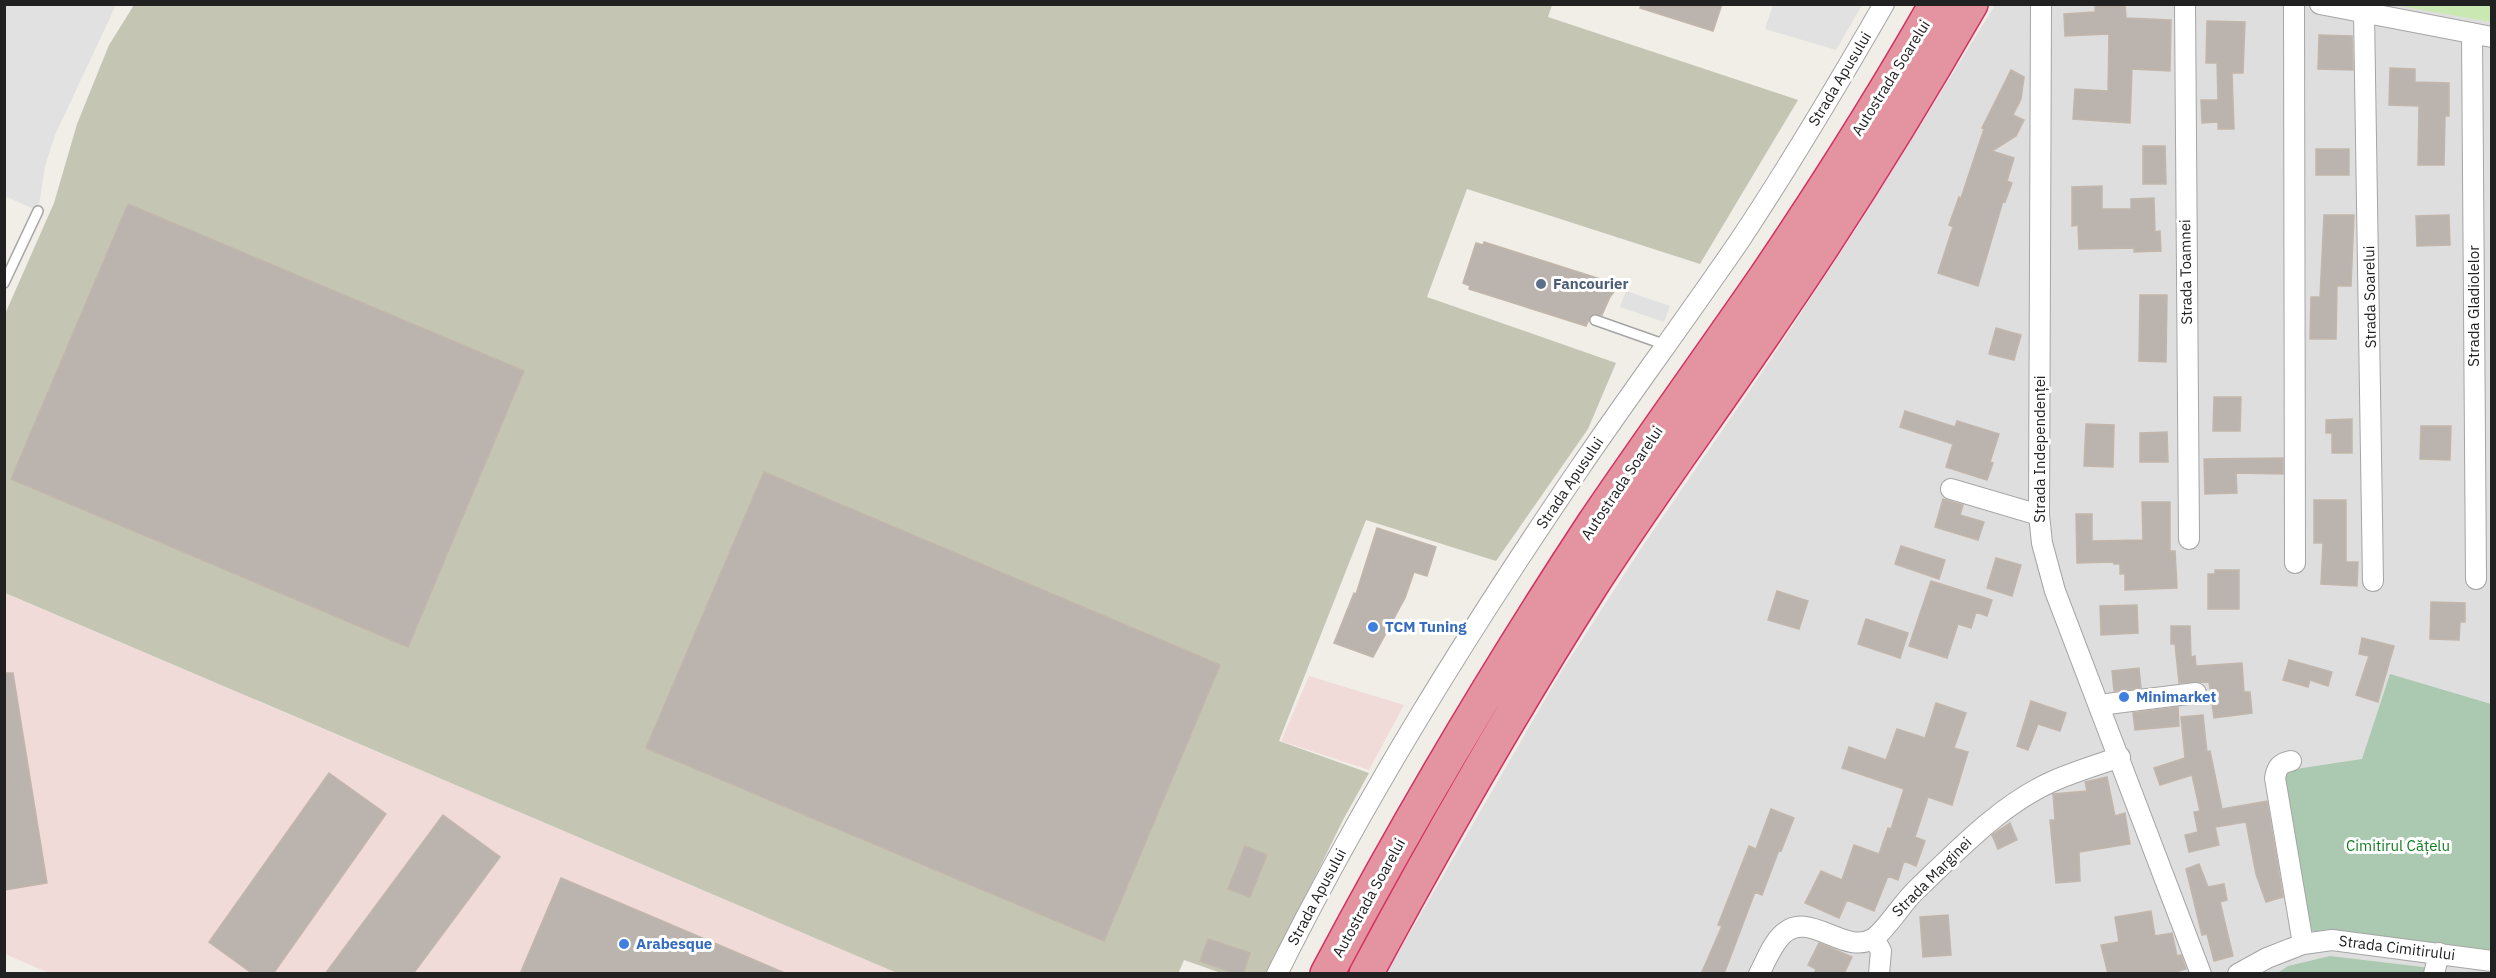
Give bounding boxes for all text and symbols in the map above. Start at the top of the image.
street label: Autostrada Soarelui [1847,16,1934,139]
street label: Strada Apusului [1804,28,1875,129]
street label: Strada Toamnei [2175,219,2196,325]
street label: Strada Soarelui [2359,245,2380,349]
street label: Strada Gladiolelor [2464,245,2483,367]
place label: Fancourier [1553,274,1629,293]
marker: Fancourier [1534,277,1548,291]
street label: Strada Independenței [2030,375,2049,523]
street label: Autostrada Soarelui [1577,422,1667,543]
street label: Strada Apusului [1532,433,1607,532]
place label: TCM Tuning [1385,617,1467,636]
marker: TCM Tuning [1366,620,1380,634]
place label: Minimarket [2136,687,2216,706]
marker: Minimarket [2117,690,2131,704]
street label: Strada Marginei [1888,833,1976,921]
street label: Autostrada Soarelui [1328,835,1409,961]
park label: Cimitirul Cățelu [2346,836,2450,855]
street label: Strada Apusului [1283,845,1350,948]
street label: Strada Cimitirului [2338,931,2456,964]
place label: Arabesque [636,934,712,953]
marker: Arabesque [617,937,631,951]

